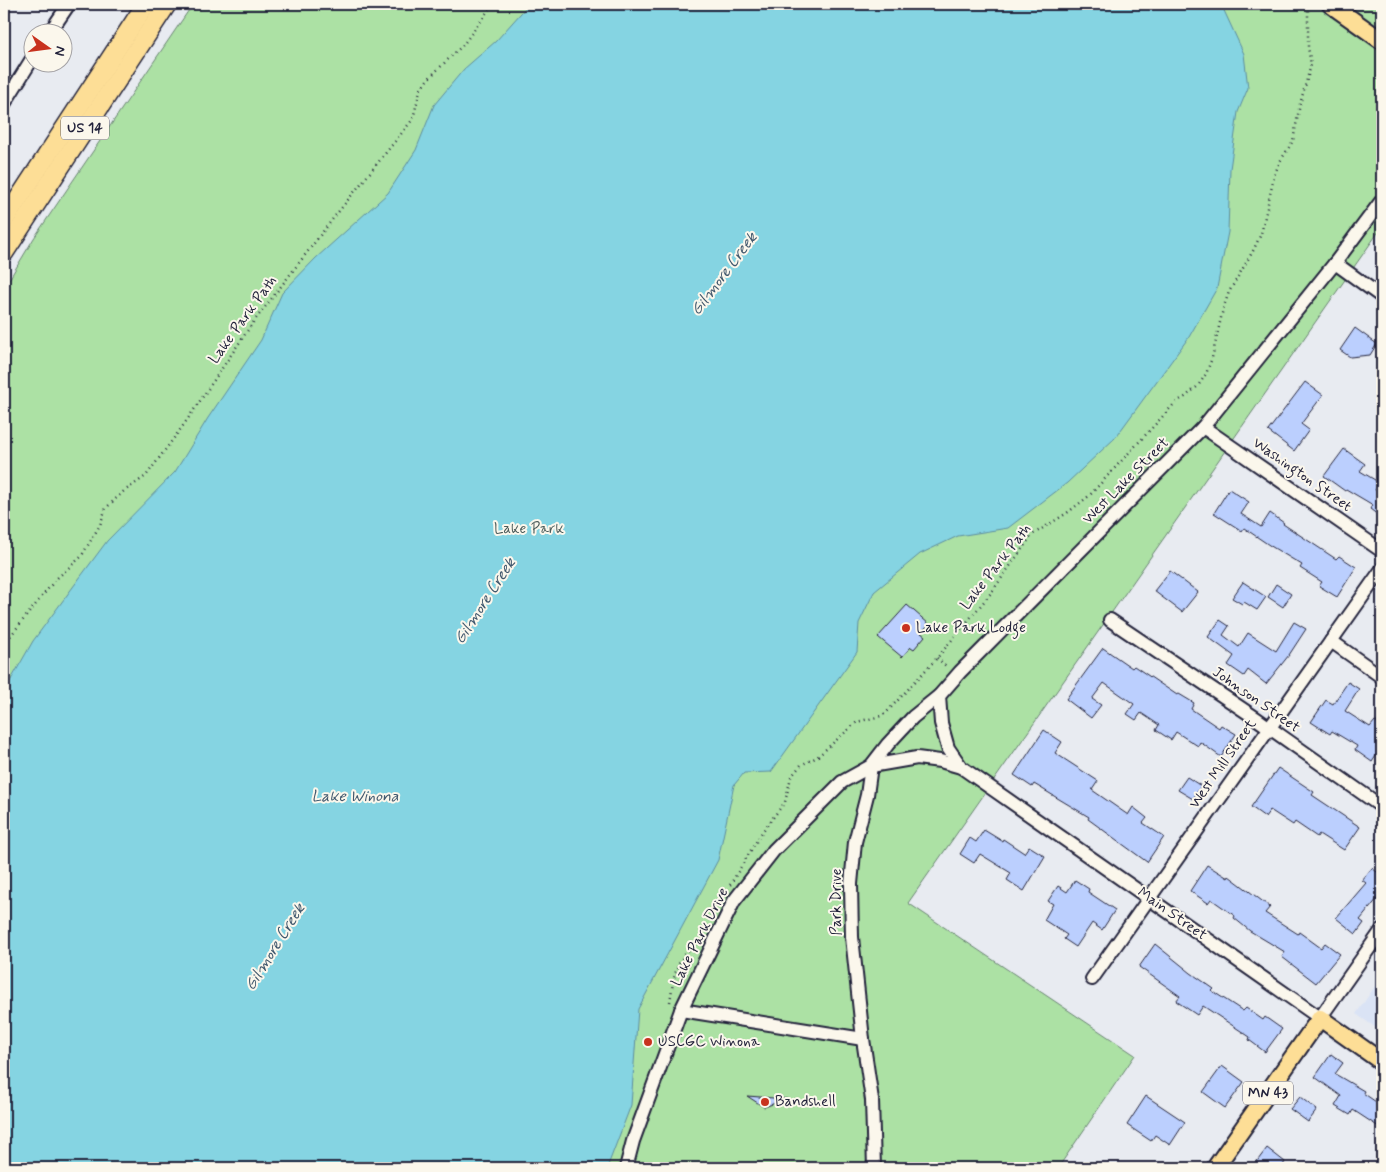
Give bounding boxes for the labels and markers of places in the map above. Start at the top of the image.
place label: Lake Park Lodge [916,618,1026,639]
marker: Lake Park Lodge [900,622,912,634]
place label: USCGC Winona [658,1032,761,1052]
marker: USCGC Winona [642,1036,654,1048]
place label: Bandshell [775,1092,836,1112]
marker: Bandshell [759,1096,771,1108]

